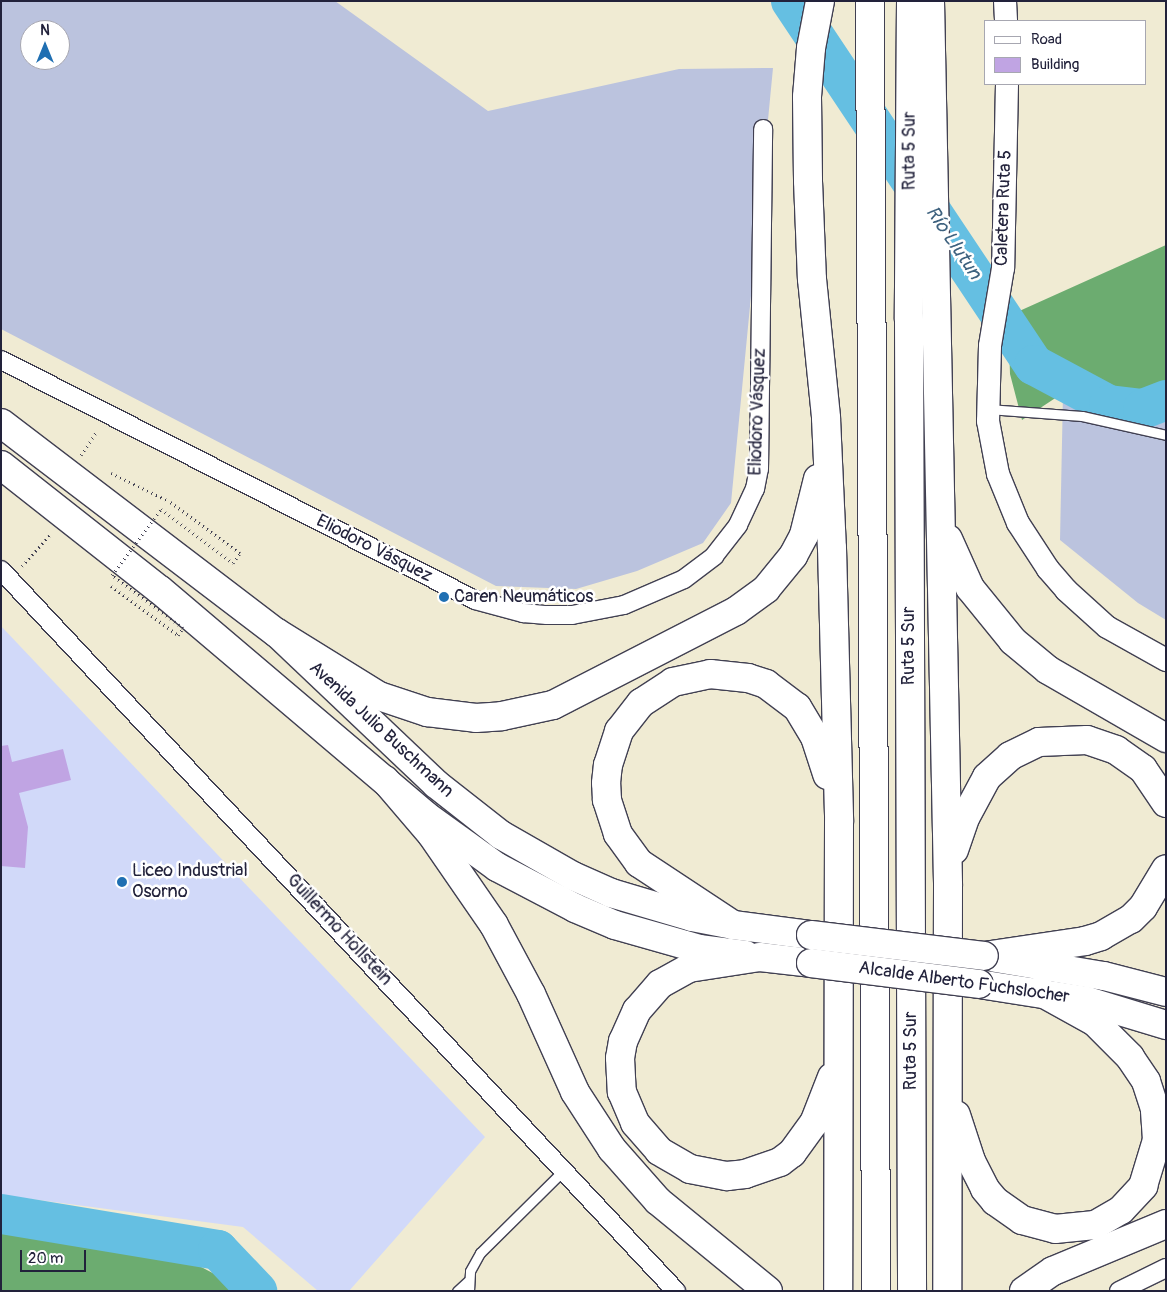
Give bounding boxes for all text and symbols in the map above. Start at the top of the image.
north arrow [20,20,70,70]
legend [984,20,1147,85]
text: N [40,22,50,39]
text: Road [1031,30,1062,49]
text: Building [1031,55,1079,74]
street label: Ruta 5 Sur [899,112,921,190]
street label: Caletera Ruta 5 [991,150,1017,266]
water label: Río Llutun [920,202,986,284]
street label: Eliodoro Vásquez [745,348,771,476]
street label: Eliodoro Vásquez [312,510,436,588]
place label: Caren Neumáticos [454,586,593,608]
marker: Caren Neumáticos [438,591,450,603]
street label: Ruta 5 Sur [898,607,920,685]
street label: Avenida Julio Buschmann [304,657,458,803]
place label: Liceo Industrial Osorno [132,861,248,904]
street label: Guillermo Hollstein [282,870,396,990]
marker: Liceo Industrial Osorno [116,876,128,888]
street label: Alcalde Alberto Fuchslocher [857,957,1071,1009]
street label: Ruta 5 Sur [900,1012,922,1090]
scale bar [22,1240,89,1272]
text: 20 m [28,1249,63,1268]

